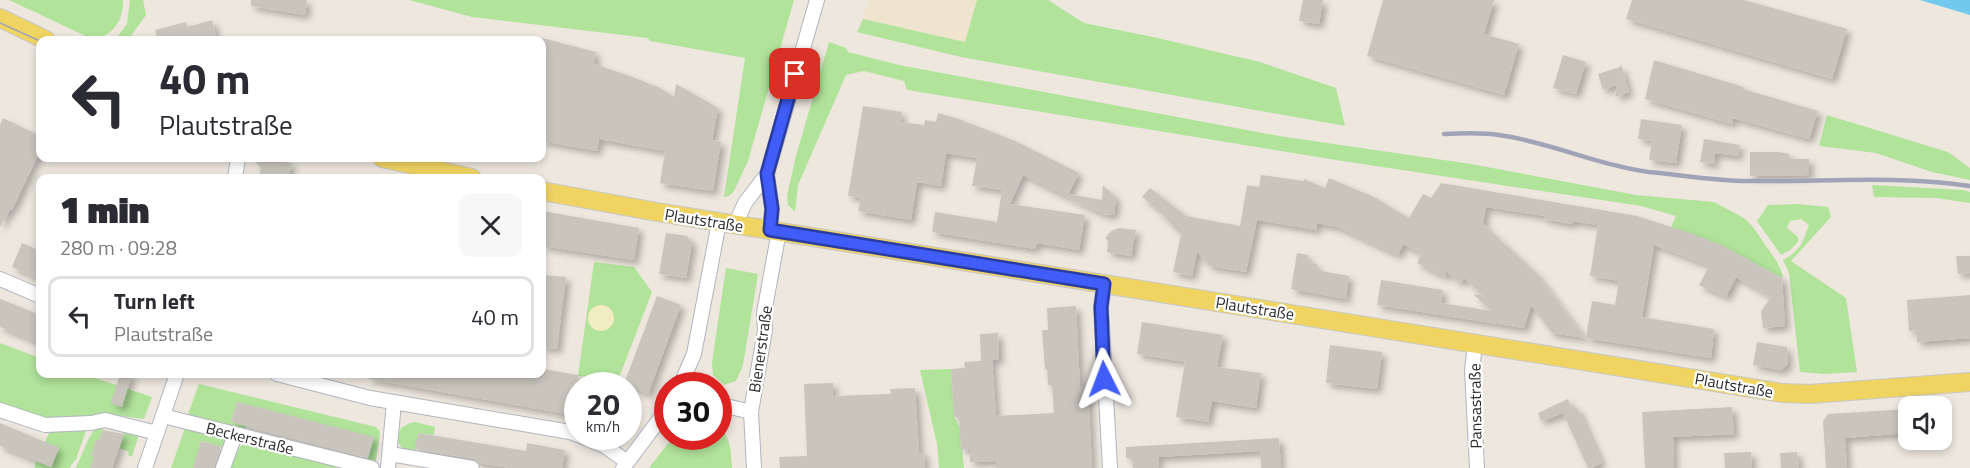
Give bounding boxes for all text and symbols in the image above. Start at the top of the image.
text: 40 m [159,46,251,110]
pin [769,48,820,99]
icon: arrive [778,57,811,90]
icon: left [60,60,138,138]
text: Plautstraße [159,104,293,145]
text: 1 min [60,182,149,237]
button: close [459,194,522,257]
street label: Plautstraße [663,202,745,238]
text: 280 m · 09:28 [60,232,177,263]
text: Turn left [114,284,195,318]
street label: Plautstraße [1214,290,1296,326]
icon: left [63,300,96,333]
text: 40 m [471,300,519,334]
street label: Bienerstraße [742,304,778,394]
text: Plautstraße [114,318,213,349]
position arrow [1072,347,1136,411]
street label: Pansastraße [1462,363,1488,449]
street label: Plautstraße [1693,366,1775,404]
speed limit sign: 30 [654,372,732,450]
text: 20 [586,381,620,427]
map controls [1898,396,1952,450]
button: sound [1898,396,1952,450]
street label: Beckerstraße [204,415,296,461]
text: km/h [586,415,620,438]

